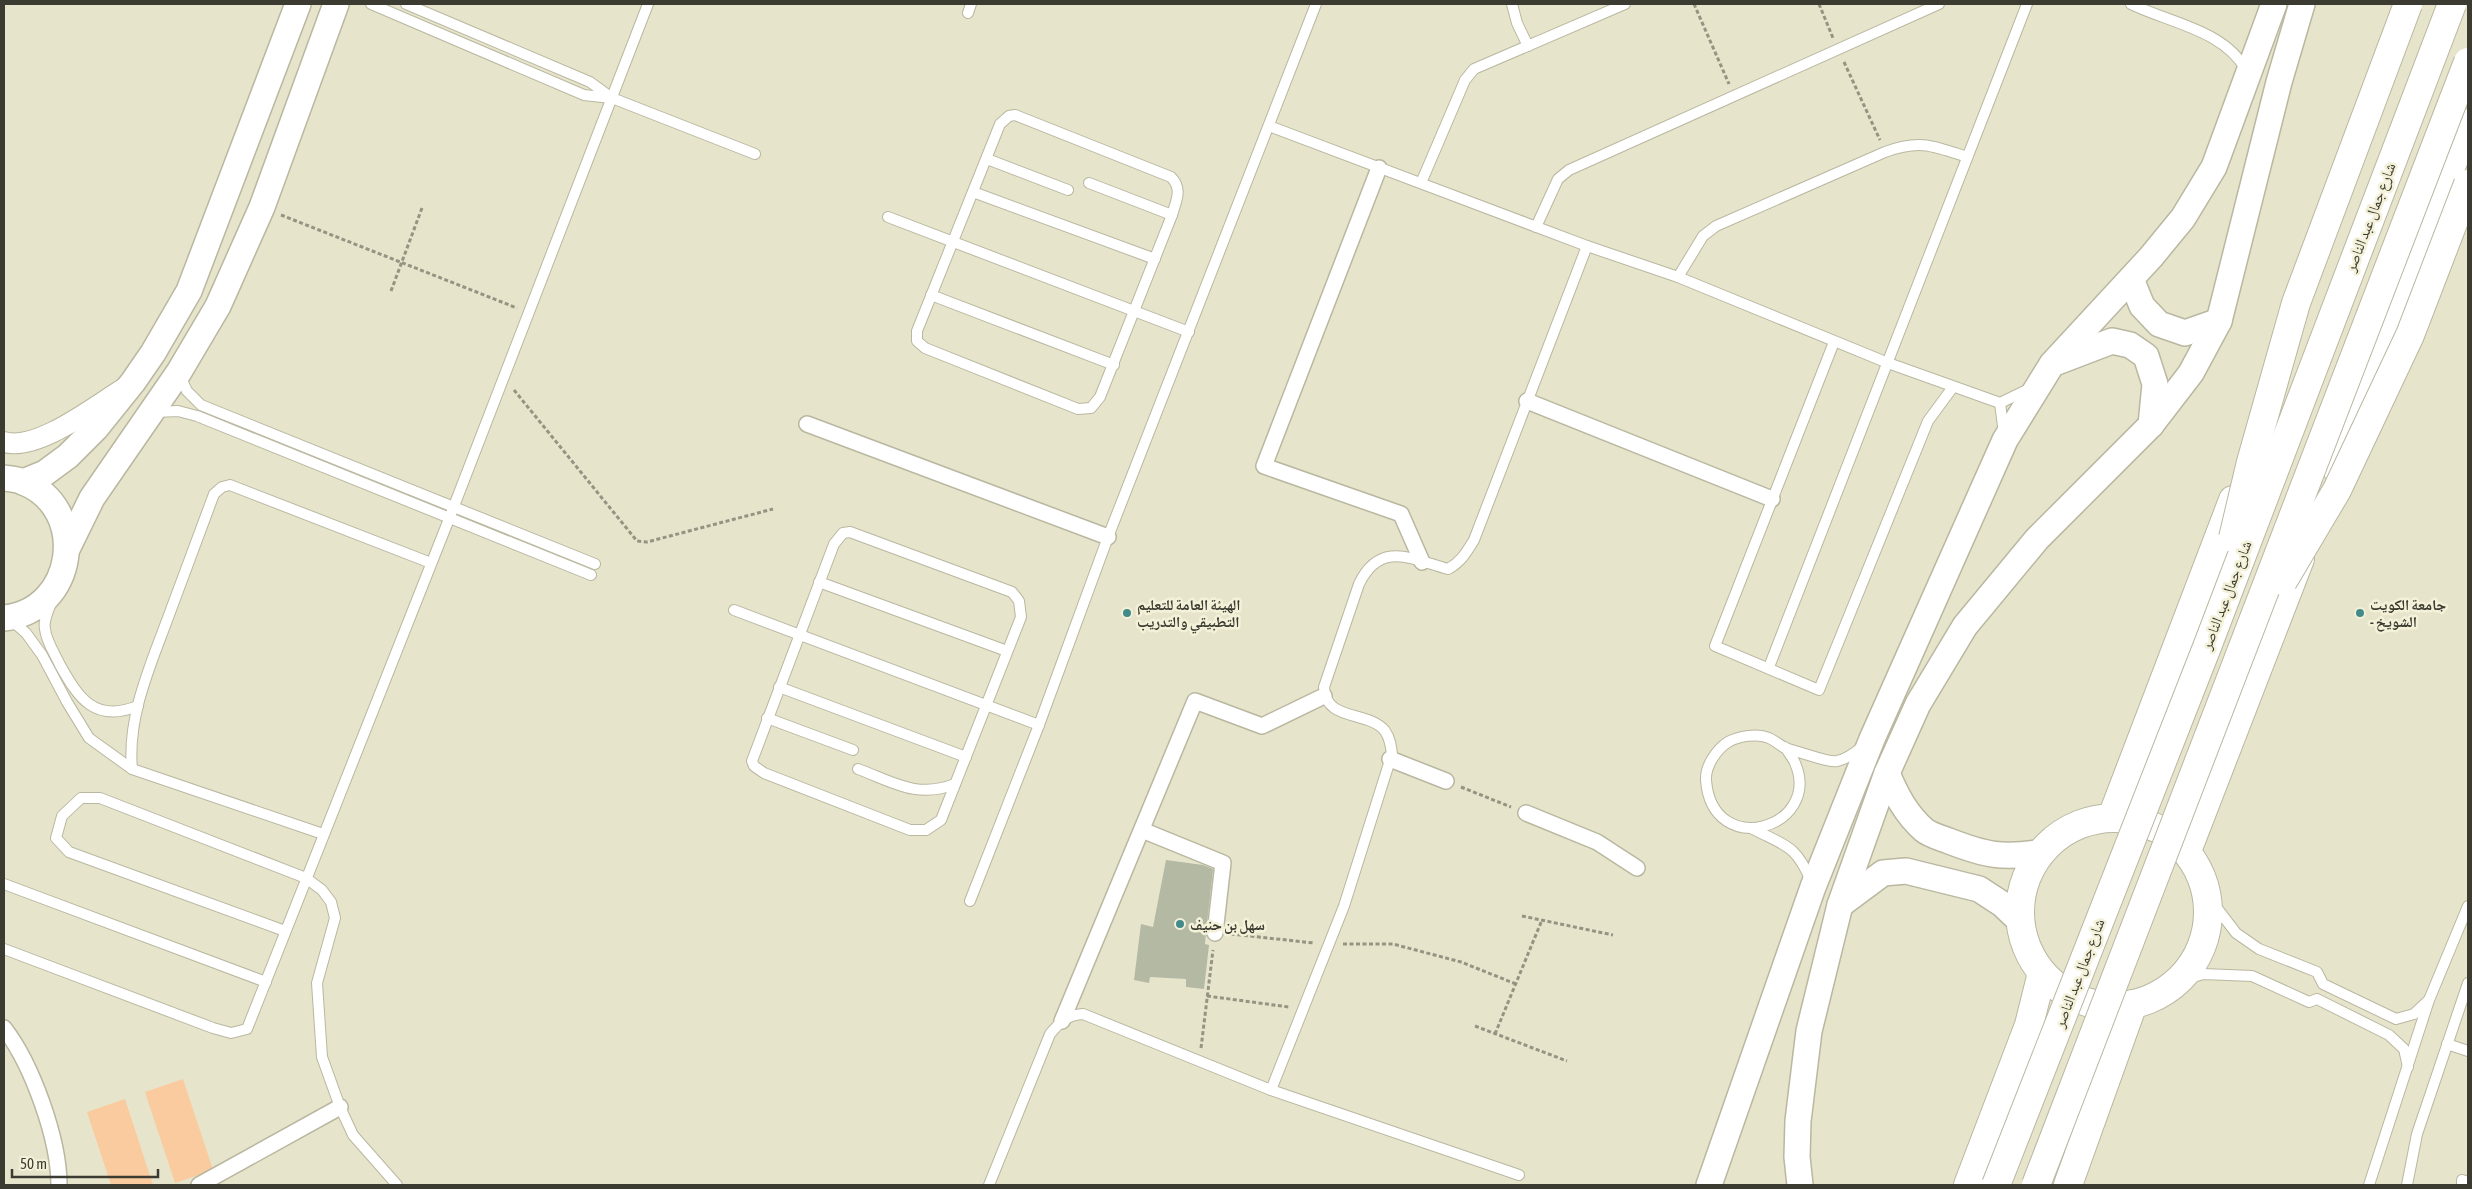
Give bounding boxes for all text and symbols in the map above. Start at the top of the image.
street label: شارع جمال عبد الناصر [2341,160,2400,275]
street label: شارع جمال عبد الناصر [2197,538,2256,653]
place label: الهيئة العامة للتعليم التطبيقي والتدريب [1137,596,1240,633]
place label: جامعة الكويت - الشويخ [2370,596,2446,632]
marker: الهيئة العامة للتعليم التطبيقي والتدريب [1121,607,1133,619]
marker: جامعة الكويت - الشويخ [2354,607,2366,619]
place label: سهل بن حنيف [1190,916,1265,934]
street label: شارع جمال عبد الناصر [2050,916,2109,1031]
marker: سهل بن حنيف [1174,918,1186,930]
scale bar [12,1146,159,1178]
text: 50 m [20,1155,47,1172]

